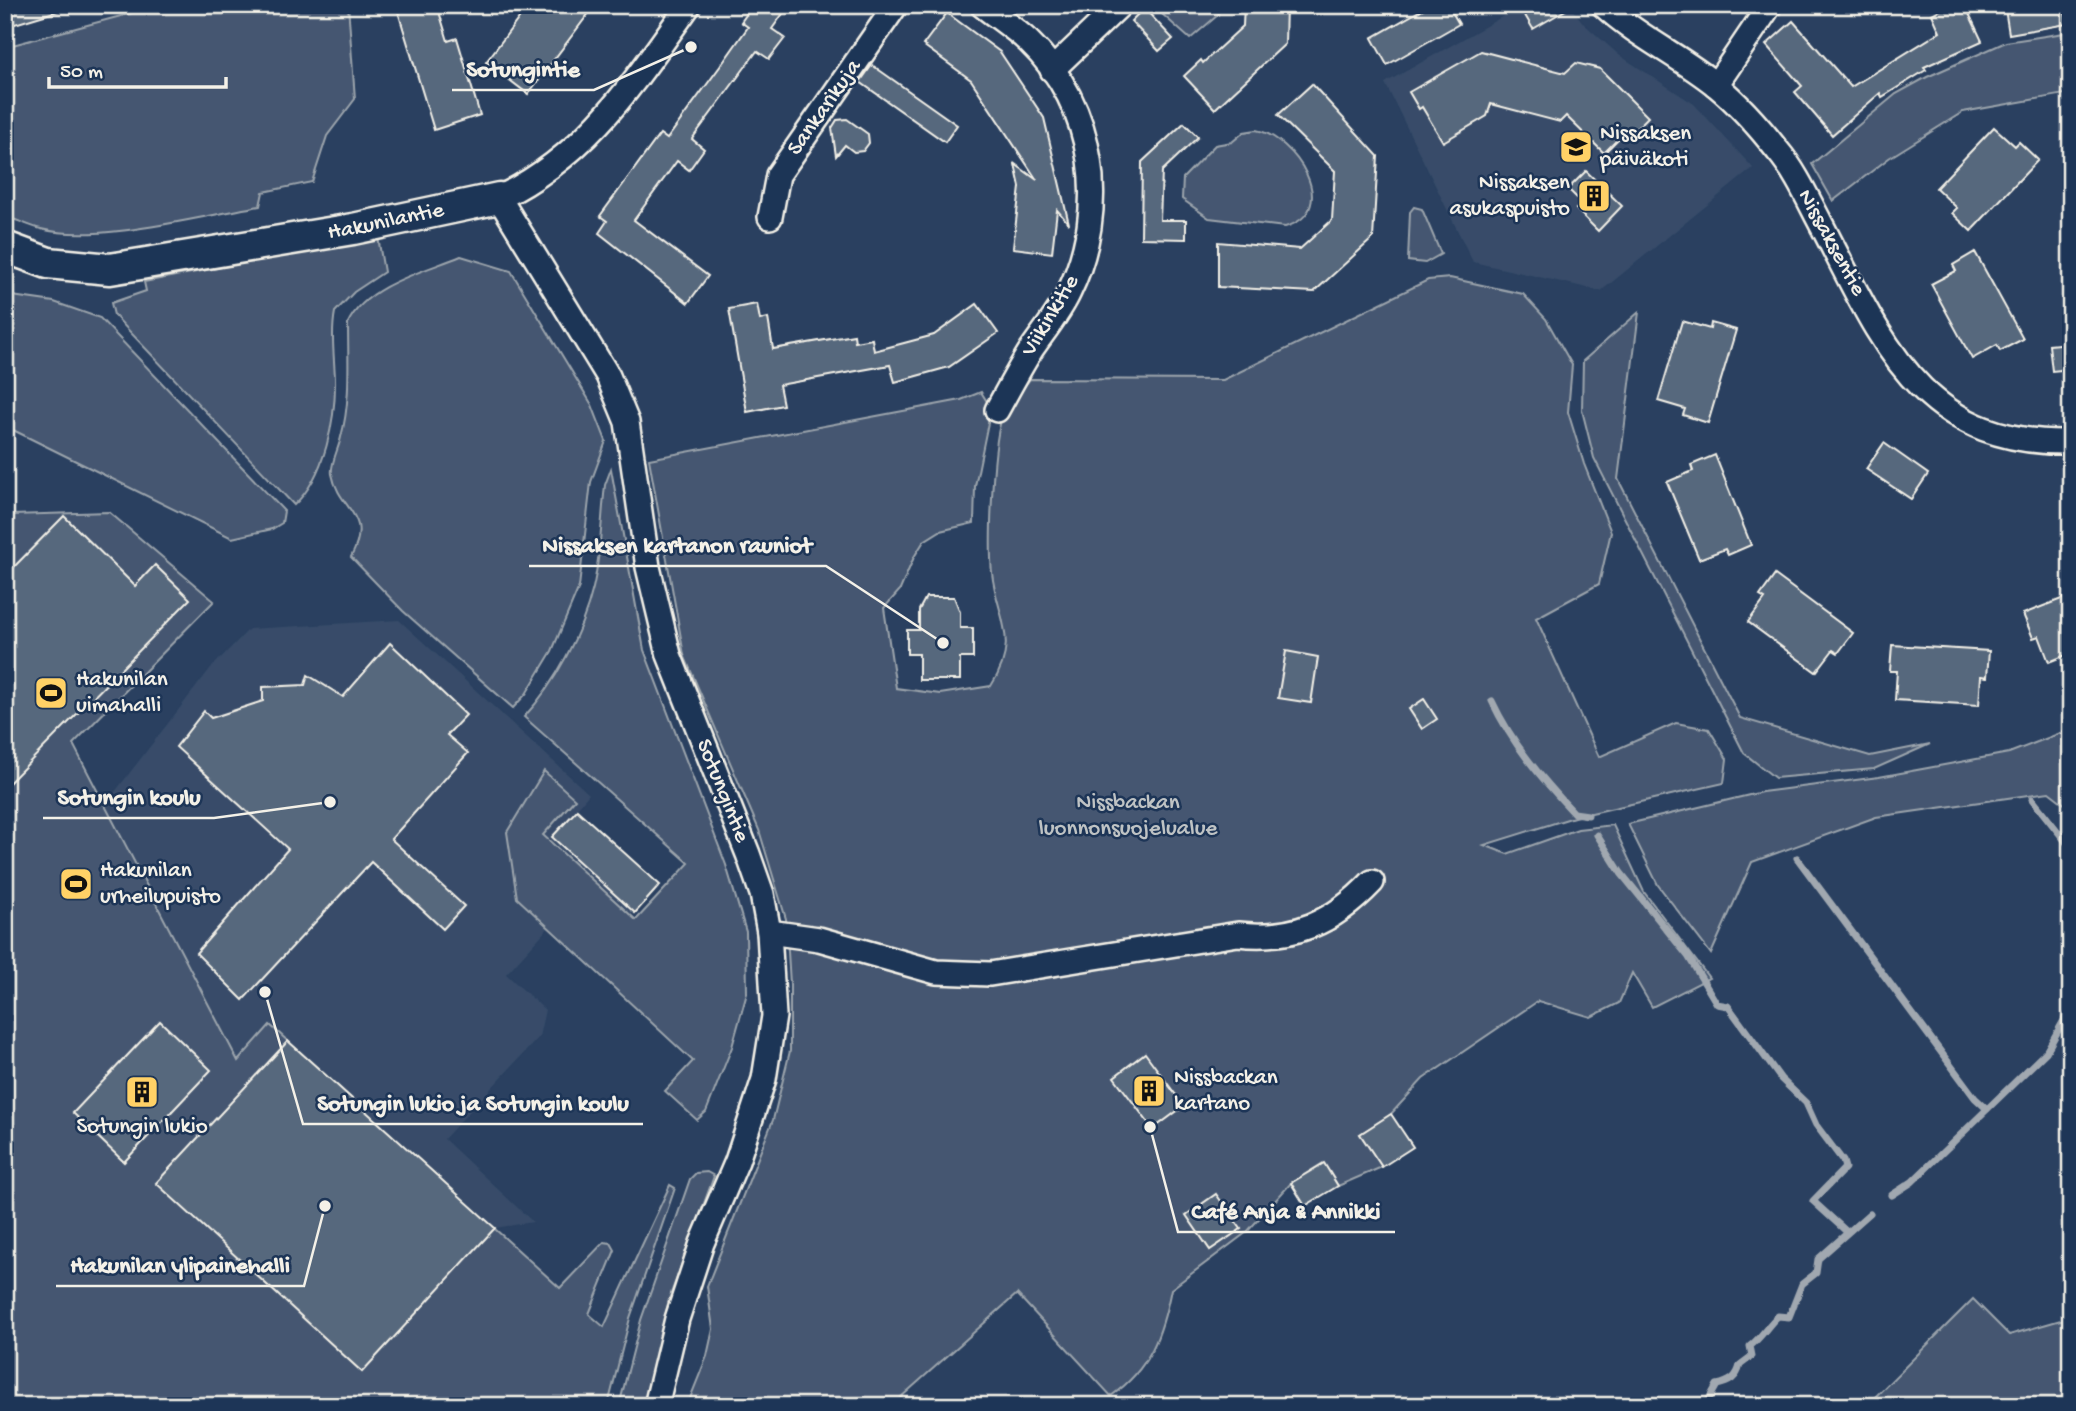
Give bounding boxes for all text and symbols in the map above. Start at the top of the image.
callout: Sotungintie [452,45,594,90]
scale bar [49,46,226,90]
street label: Sankarikuja [782,54,869,161]
text: Sotungintie [466,57,581,86]
text: 50 m [60,61,103,86]
place label: Nissaksen päiväkoti [1599,121,1691,174]
school or university icon: Nissaksen päiväkoti [1557,128,1595,166]
place label: Nissaksen asukaspuisto [1450,170,1570,223]
building icon: Nissaksen asukaspuisto [1575,177,1613,215]
street label: Nissaksentie [1791,185,1872,302]
street label: Hakunilantie [326,196,447,246]
street label: Viikinkitie [1016,269,1086,363]
callout: Nissaksen kartanon rauniot [529,521,826,566]
text: Nissaksen kartanon rauniot [542,533,814,562]
place label: Hakunilan uimahalli [76,667,168,720]
sports icon: Hakunilan uimahalli [32,674,70,712]
street label: Sotungintie [689,735,755,848]
callout: Sotungin koulu [43,773,214,818]
text: Sotungin koulu [58,785,201,814]
park label: Nissbackan luonnonsuojelualue [1039,790,1218,843]
place label: Hakunilan urheilupuisto [100,858,221,911]
sports icon: Hakunilan urheilupuisto [57,865,95,903]
place label: Nissbackan kartano [1174,1065,1278,1118]
building icon: Nissbackan kartano [1130,1072,1168,1110]
building icon: Sotungin lukio [123,1073,161,1111]
callout: Sotungin lukio ja Sotungin koulu [303,1079,643,1124]
text: Sotungin lukio ja Sotungin koulu [317,1091,630,1120]
place label: Sotungin lukio [76,1114,208,1141]
callout: Café Anja & Annikki [1178,1187,1395,1232]
text: Café Anja & Annikki [1192,1199,1380,1228]
callout: Hakunilan ylipainehalli [56,1241,304,1286]
text: Hakunilan ylipainehalli [70,1253,290,1282]

